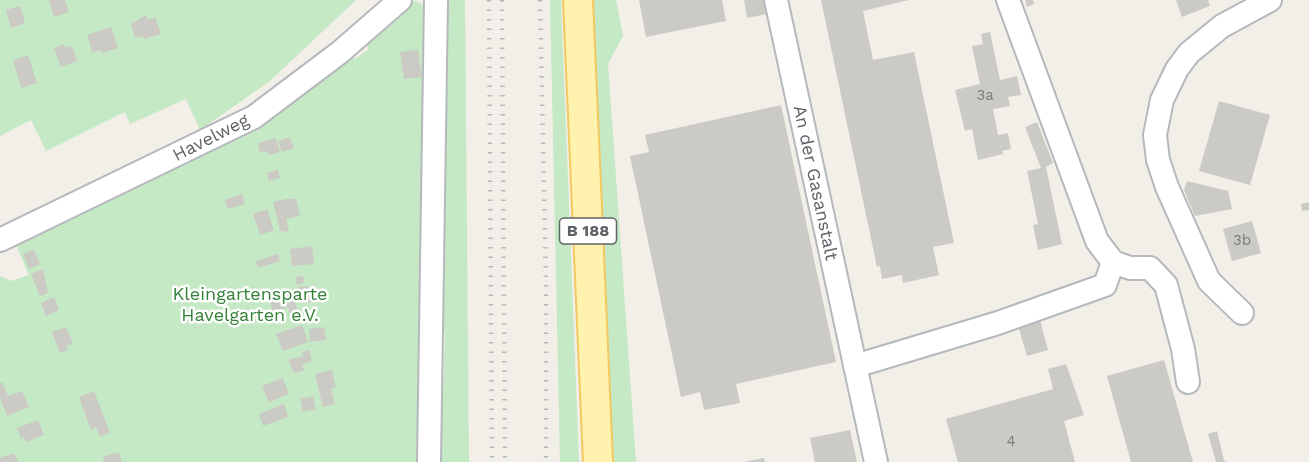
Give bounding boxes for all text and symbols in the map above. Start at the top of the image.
house number: 3a [976,87,994,105]
street label: An der Gasanstalt [788,103,842,263]
street label: Havelweg [169,110,253,166]
road number: B 188 [560,218,616,244]
house number: 3b [1233,232,1251,250]
park label: Kleingartensparte Havelgarten e.V. [173,284,327,326]
house number: 4 [1006,433,1016,451]

